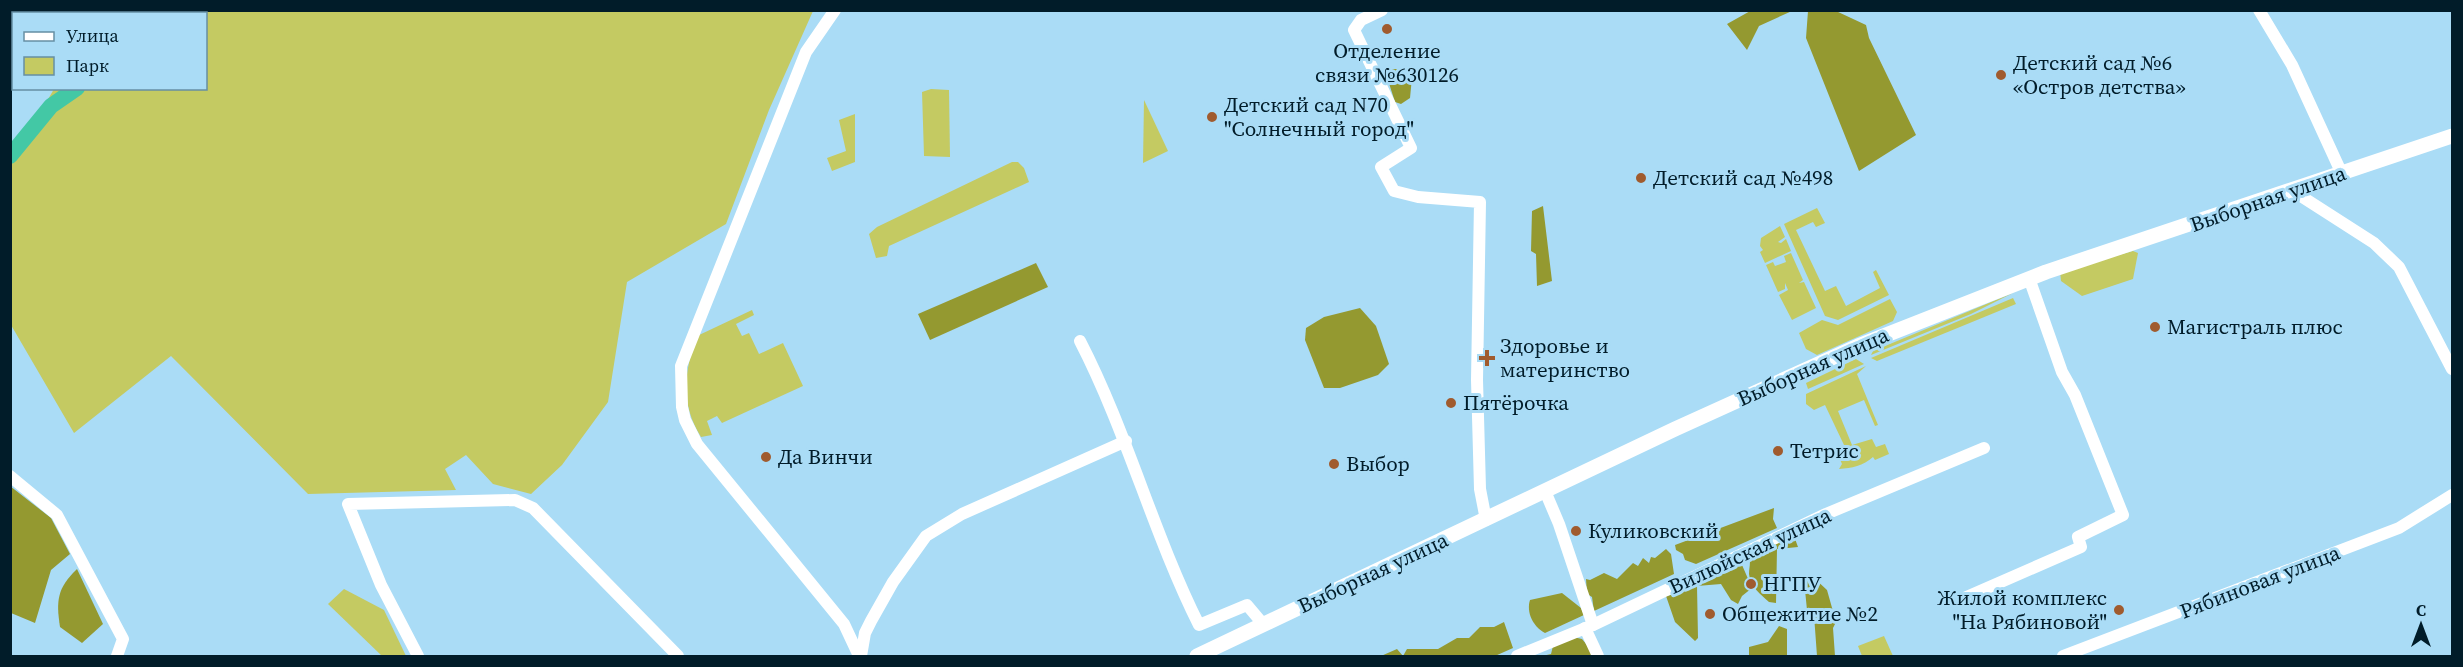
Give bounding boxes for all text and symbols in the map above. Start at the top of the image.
legend [12,12,207,90]
marker: Отделение связи №630126 [1380,22,1394,36]
text: Улица [66,23,119,48]
place label: Отделение связи №630126 [1315,36,1459,89]
place label: Детский сад №6 «Остров детства» [2013,48,2186,101]
text: Парк [66,53,109,78]
marker: Детский сад №6 «Остров детства» [1994,68,2008,82]
place label: Детский сад N70 "Солнечный город" [1224,90,1414,143]
marker: Детский сад N70 "Солнечный город" [1205,110,1219,124]
street label: Выборная улица [2186,158,2350,239]
place label: Детский сад №498 [1653,163,1833,192]
marker: Детский сад №498 [1634,171,1648,185]
place label: Магистраль плюс [2167,312,2343,341]
street label: Выборная улица [1733,320,1893,413]
marker: Магистраль плюс [2148,320,2162,334]
place label: Здоровье и материнство [1500,331,1630,384]
marker: Здоровье и материнство [1478,349,1496,367]
place label: Пятёрочка [1463,388,1569,417]
marker: Пятёрочка [1444,396,1458,410]
place label: Тетрис [1790,436,1859,465]
place label: Да Винчи [778,442,873,471]
marker: Тетрис [1771,444,1785,458]
place label: Выбор [1346,449,1410,478]
marker: Да Винчи [759,450,773,464]
marker: Выбор [1327,457,1341,471]
street label: Вилюйская улица [1664,500,1836,601]
place label: Куликовский [1588,516,1719,545]
marker: Куликовский [1569,524,1583,538]
street label: Выборная улица [1293,525,1453,620]
street label: Рябиновая улица [2176,538,2344,625]
place label: НГПУ [1763,569,1822,598]
marker: НГПУ [1744,577,1758,591]
place label: Жилой комплекс "На Рябиновой" [1937,583,2107,636]
north arrow [2391,595,2451,655]
place label: Общежитие №2 [1722,599,1878,628]
text: С [2416,599,2426,621]
marker: Жилой комплекс "На Рябиновой" [2112,603,2126,617]
marker: Общежитие №2 [1703,607,1717,621]

